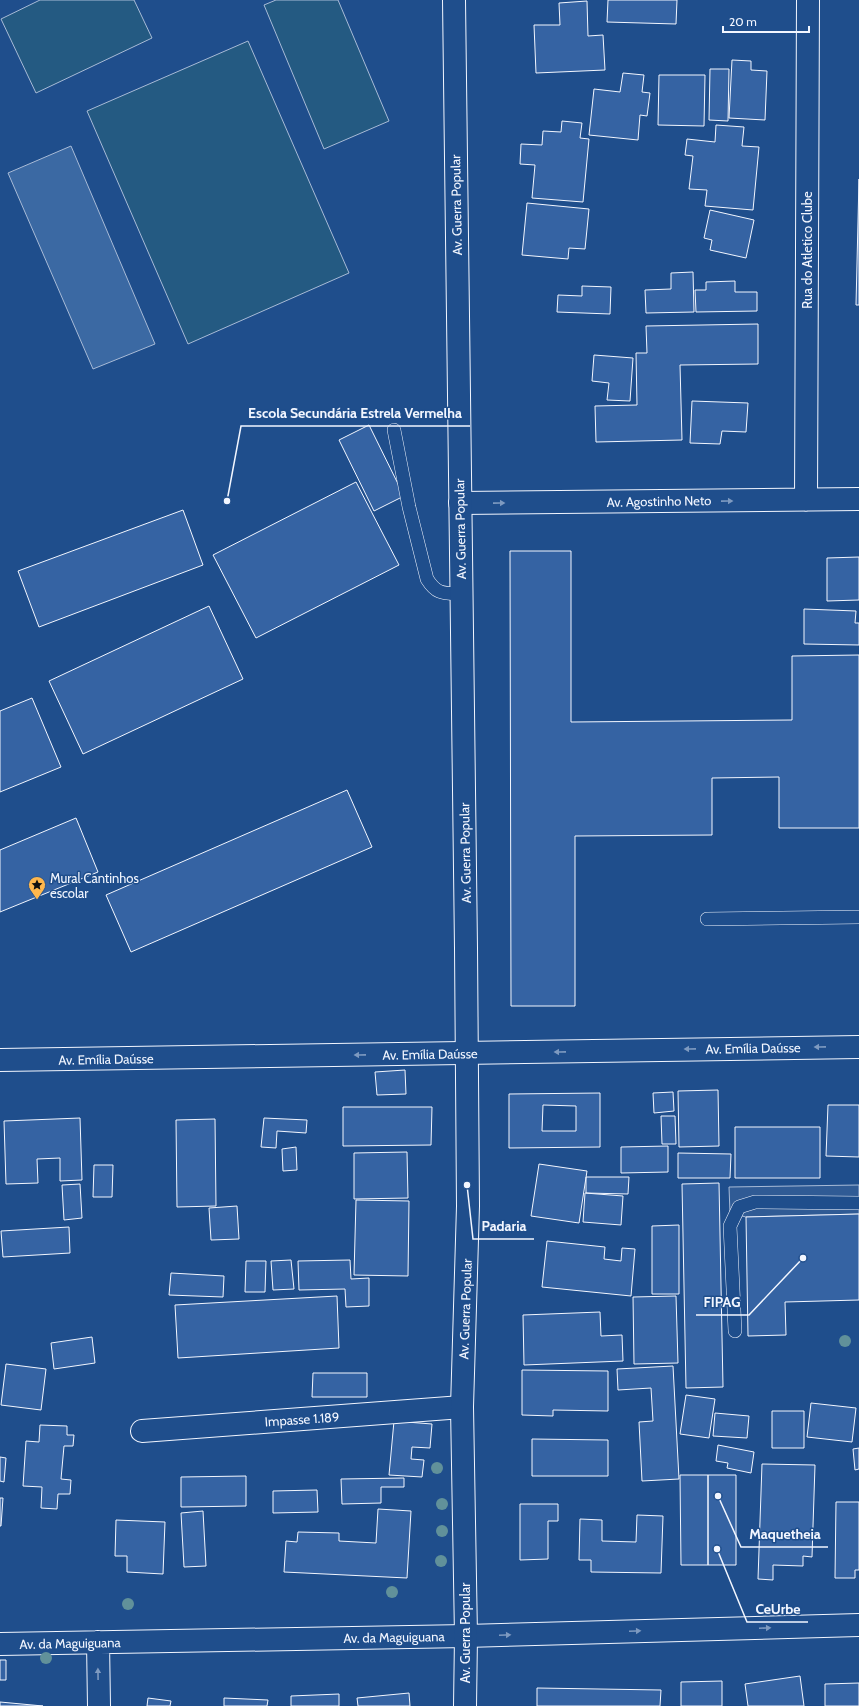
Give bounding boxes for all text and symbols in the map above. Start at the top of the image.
scale bar [723,8,809,34]
text: 20 m [729,14,757,29]
street label: Av. Guerra Popular [447,154,465,255]
street label: Rua do Atletico Clube [799,191,815,309]
callout: Escola Secundária Estrela Vermelha [241,400,470,426]
text: Escola Secundária Estrela Vermelha [248,404,462,422]
street label: Av. Guerra Popular [451,478,469,579]
street label: Av. Agostinho Neto [606,492,712,510]
one-way arrow [721,498,734,504]
one-way arrow [493,500,506,506]
street label: Av. Guerra Popular [456,802,474,903]
place label: Mural Cantinhos escolar [50,870,139,901]
place icon: Mural Cantinhos escolar [27,875,47,900]
street label: Av. Emília Daússe [705,1039,801,1057]
one-way arrow [813,1044,826,1050]
street label: Av. Emília Daússe [382,1045,478,1063]
one-way arrow [684,1046,696,1053]
one-way arrow [553,1049,566,1055]
street label: Av. Emília Daússe [58,1050,154,1068]
one-way arrow [353,1052,366,1058]
callout: Padaria [473,1213,534,1239]
text: Padaria [481,1217,527,1235]
street label: Av. Guerra Popular [455,1258,475,1359]
callout: FIPAG [696,1289,749,1315]
text: FIPAG [704,1293,741,1311]
street label: Impasse 1.189 [264,1408,340,1430]
callout: Maquetheia [741,1521,828,1547]
text: Maquetheia [749,1525,821,1543]
street label: Av. Guerra Popular [457,1582,473,1683]
callout: CeUrbe [747,1596,808,1622]
text: CeUrbe [755,1600,801,1618]
one-way arrow [759,1625,772,1631]
street label: Av. da Maguiguana [343,1628,446,1646]
one-way arrow [629,1628,642,1634]
one-way arrow [499,1631,511,1638]
street label: Av. da Maguiguana [19,1634,122,1652]
one-way arrow [95,1667,101,1680]

